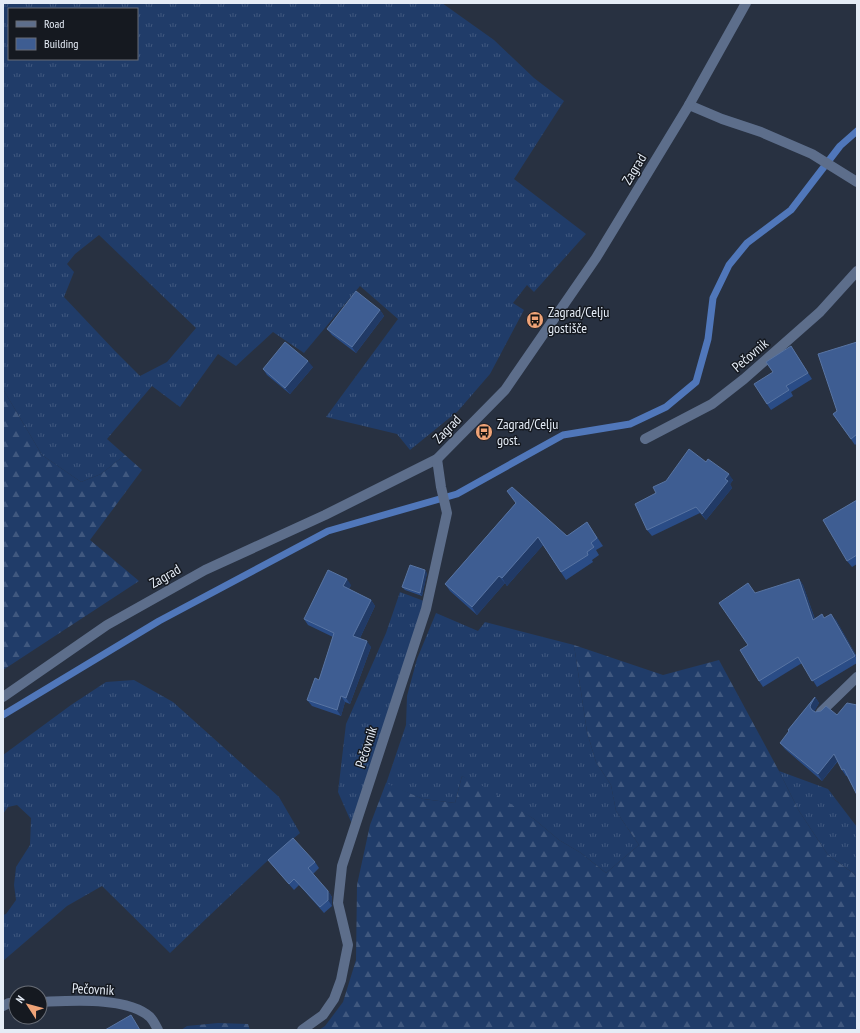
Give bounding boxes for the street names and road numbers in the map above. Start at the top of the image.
street label: Zagrad [618,150,650,188]
street label: Pečovnik [728,334,772,376]
street label: Zagrad [429,411,465,447]
street label: Zagrad [146,560,184,592]
street label: Pečovnik [351,724,381,770]
street label: Pečovnik [71,979,115,999]

